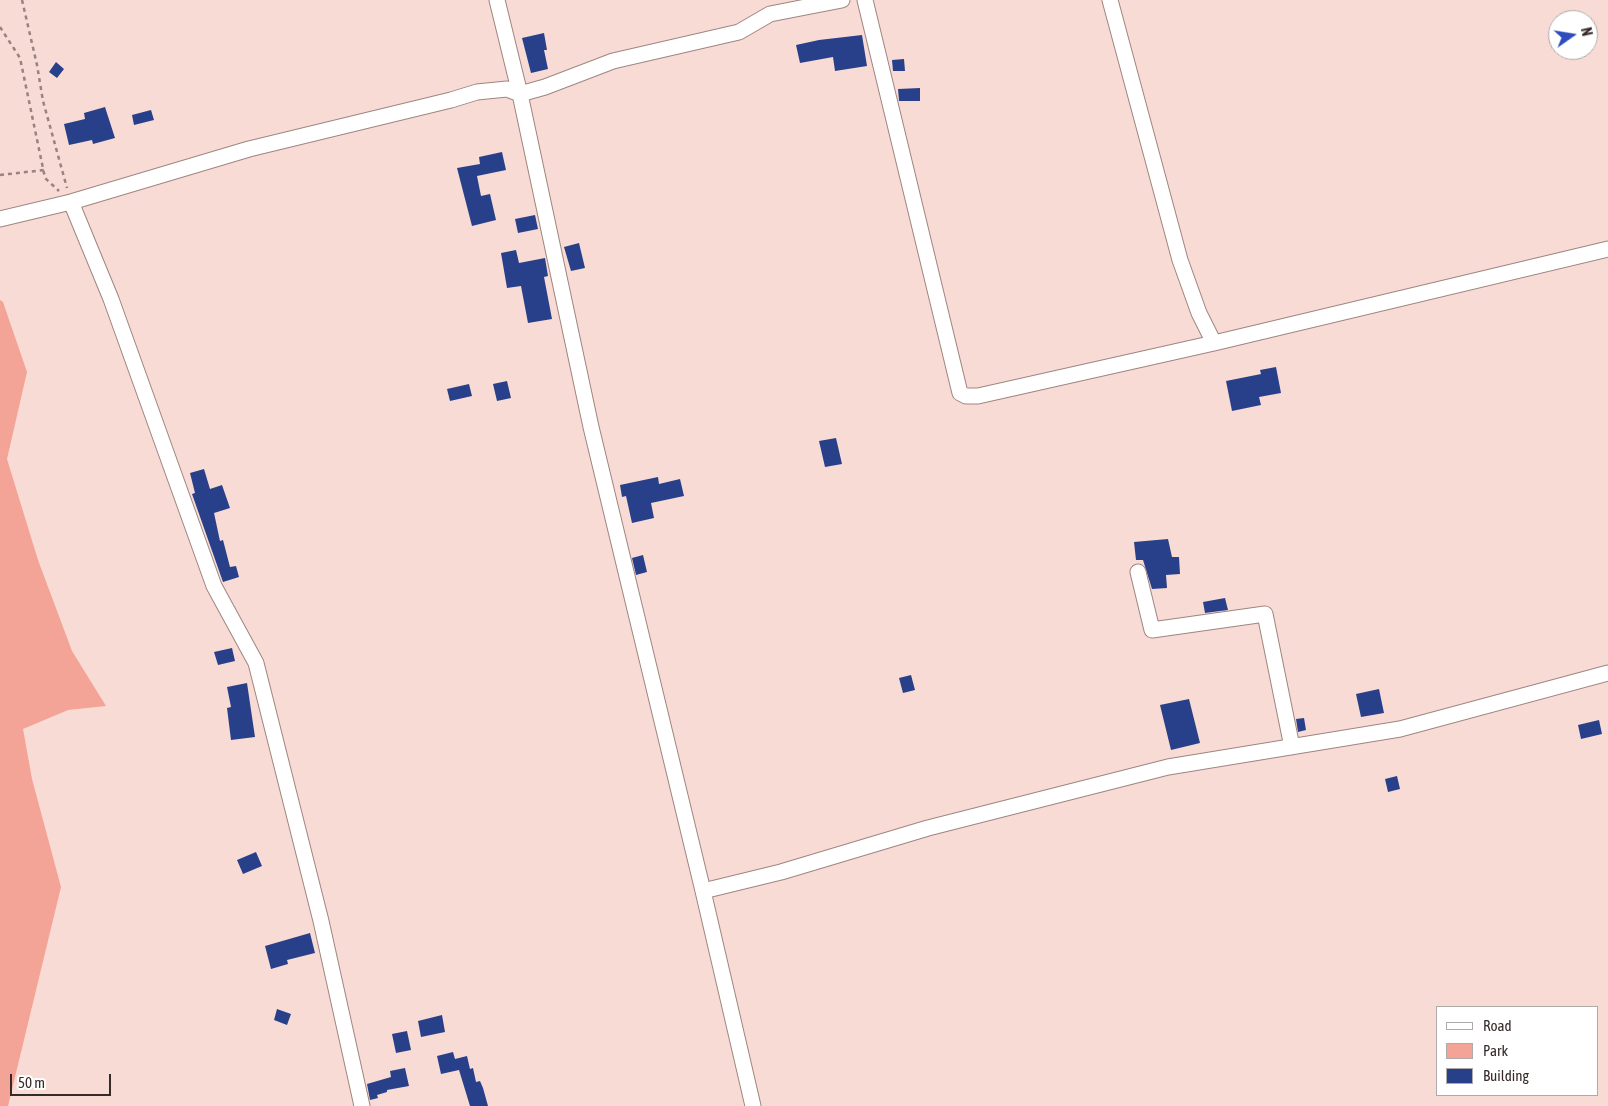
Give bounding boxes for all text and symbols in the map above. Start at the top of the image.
north arrow [1548,10,1598,60]
text: N [1578,26,1595,38]
legend [1436,1006,1598,1096]
text: Road [1483,1017,1512,1034]
text: Park [1483,1042,1508,1059]
scale bar [12,1064,114,1096]
text: Building [1483,1067,1529,1084]
text: 50 m [18,1074,45,1091]

